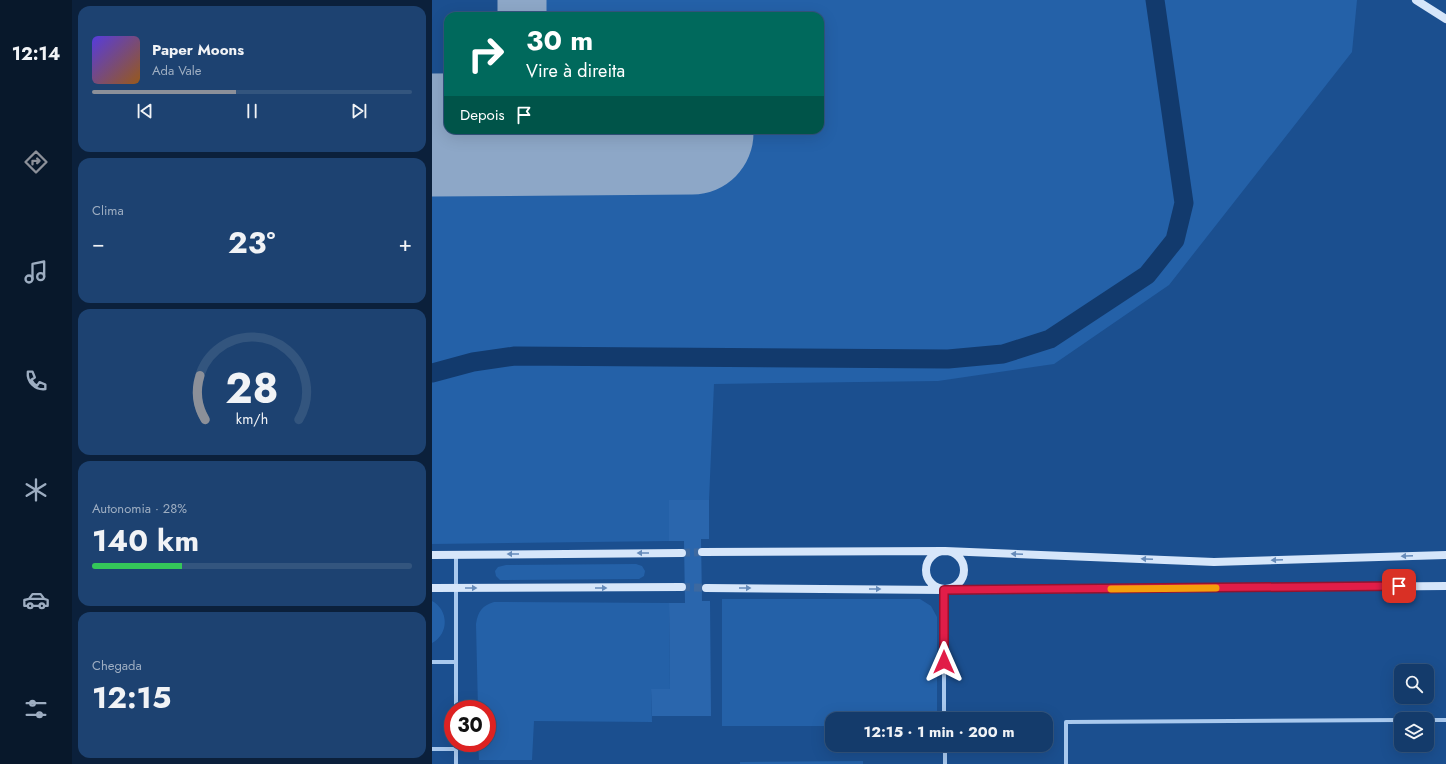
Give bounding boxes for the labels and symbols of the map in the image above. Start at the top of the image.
one-way arrow [636,550,649,556]
one-way arrow [506,551,519,557]
one-way arrow [1010,551,1023,557]
one-way arrow [1400,553,1413,559]
one-way arrow [1140,556,1153,562]
one-way arrow [1270,557,1283,563]
pin [1382,569,1416,603]
one-way arrow [465,585,478,591]
one-way arrow [595,585,608,591]
one-way arrow [739,585,752,591]
one-way arrow [869,586,882,592]
position arrow [923,641,965,683]
speed limit sign: 30 [444,700,496,752]

